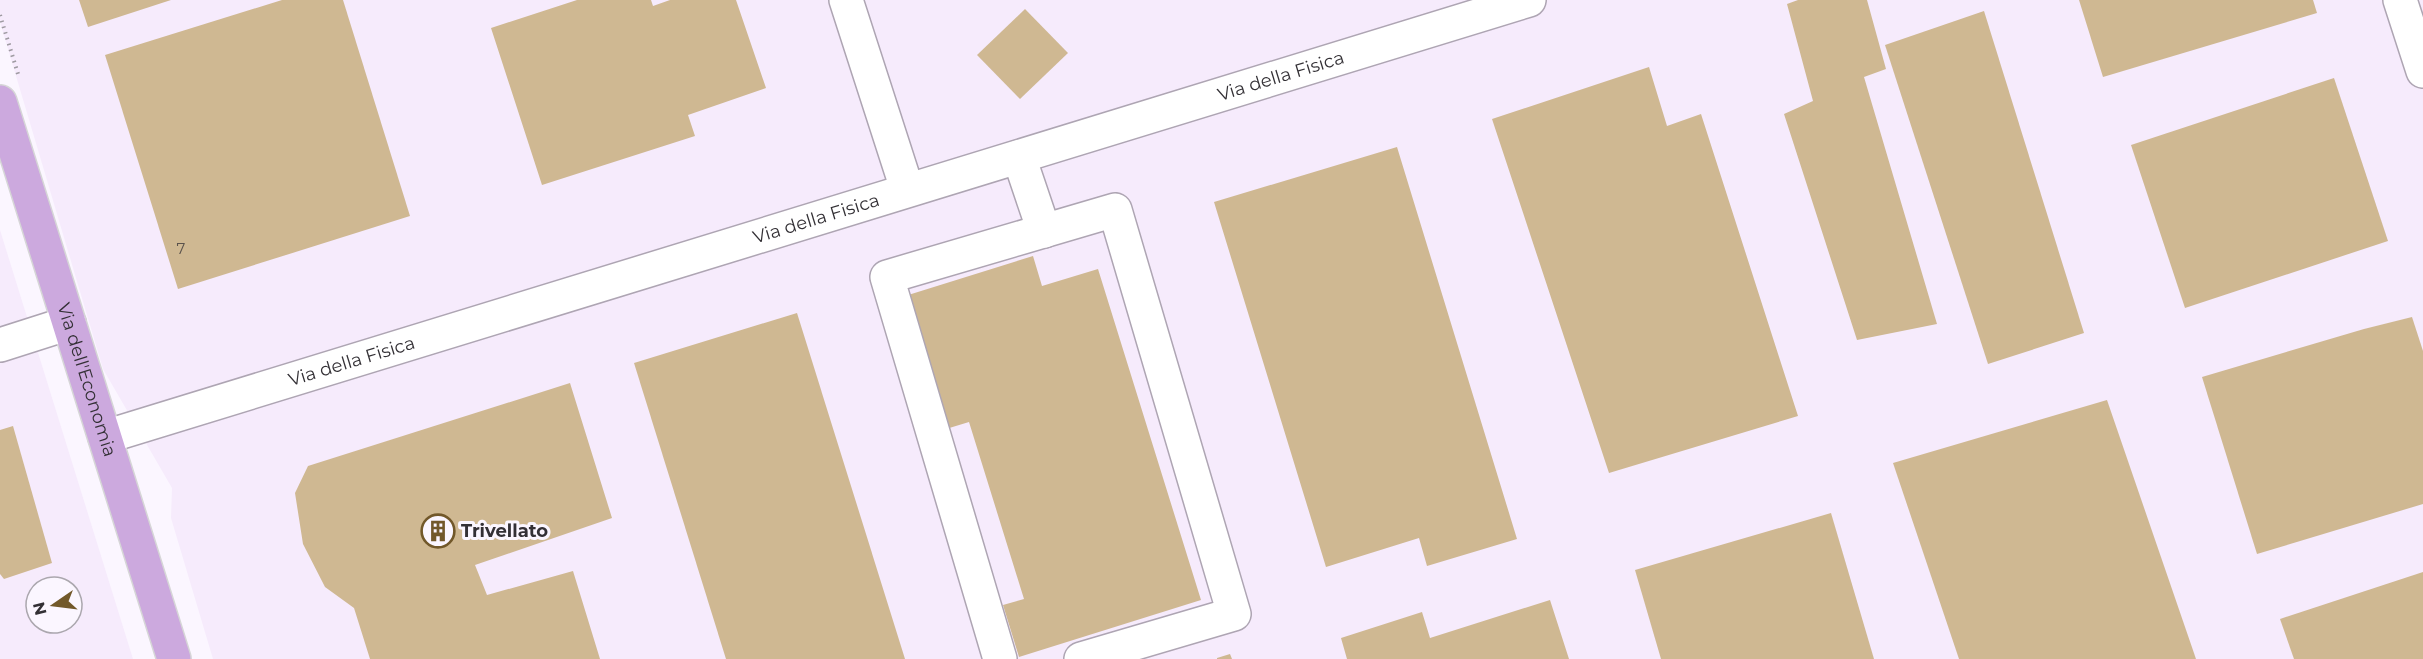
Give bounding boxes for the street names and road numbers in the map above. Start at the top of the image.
street label: Via della Fisica [1215,46,1347,106]
street label: Via della Fisica [750,189,882,248]
street label: Via dell'Economia [52,300,121,459]
street label: Via della Fisica [286,332,418,391]

